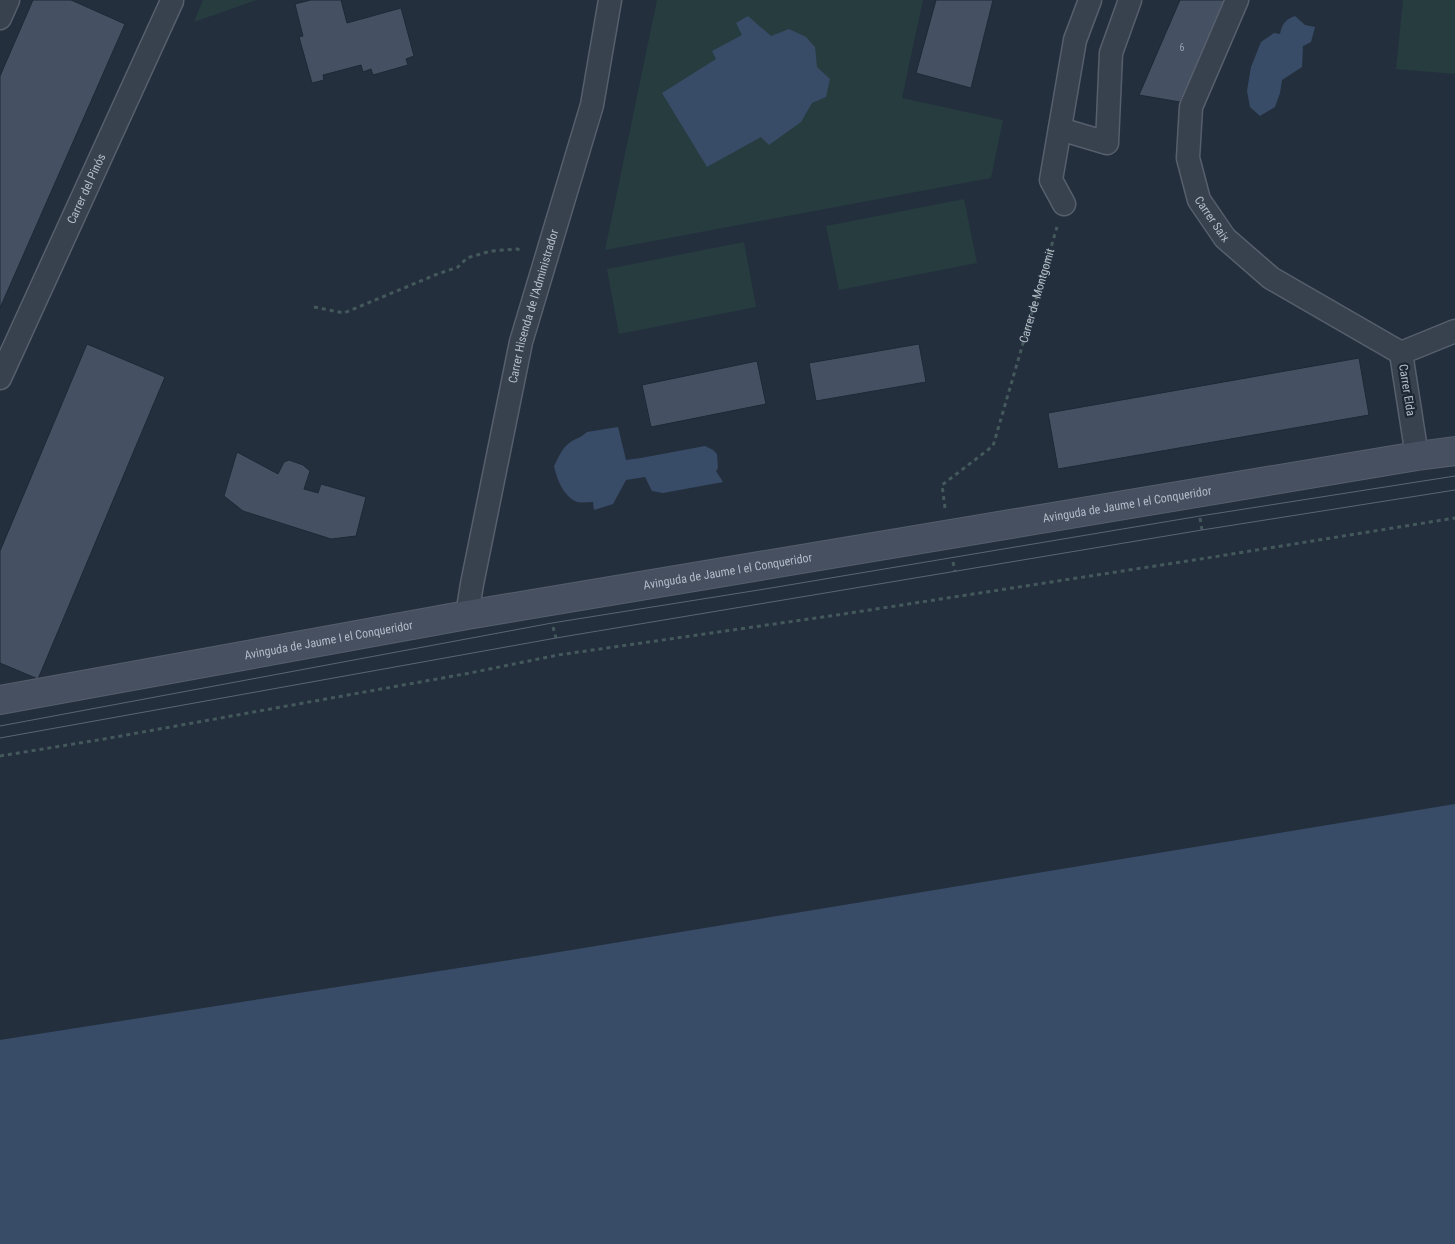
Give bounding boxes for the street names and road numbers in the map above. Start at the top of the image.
street label: Carrer del Pinós [64,151,108,226]
street label: Carrer Saix [1192,194,1232,245]
street label: Carrer Hisenda de l'Administrador [506,227,561,384]
street label: Carrer de Montgomit [1016,246,1058,345]
street label: Carrer Elda [1396,363,1418,417]
street label: Avinguda de Jaume I el Conqueridor [1042,483,1213,526]
street label: Avinguda de Jaume I el Conqueridor [642,550,813,592]
street label: Avinguda de Jaume I el Conqueridor [243,618,414,662]

